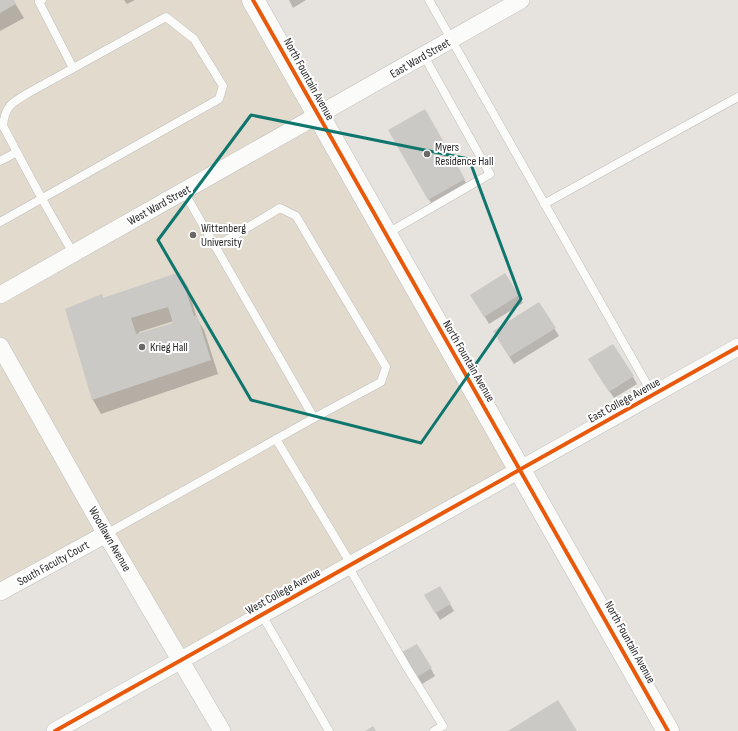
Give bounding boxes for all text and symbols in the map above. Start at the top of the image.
street label: North Fountain Avenue [280,35,337,123]
street label: East Ward Street [388,35,453,82]
place label: Myers Residence Hall [435,140,493,169]
marker: Myers Residence Hall [422,149,432,159]
street label: West Ward Street [125,182,194,229]
place label: Wittenberg University [201,221,246,250]
marker: Wittenberg University [188,230,198,240]
street label: North Fountain Avenue [439,318,498,405]
place label: Krieg Hall [150,340,188,355]
marker: Krieg Hall [137,342,147,352]
street label: East College Avenue [586,374,663,426]
street label: Woodlawn Avenue [85,504,134,575]
street label: South Faculty Court [15,537,92,589]
street label: West College Avenue [243,565,323,618]
street label: North Fountain Avenue [601,598,658,686]

